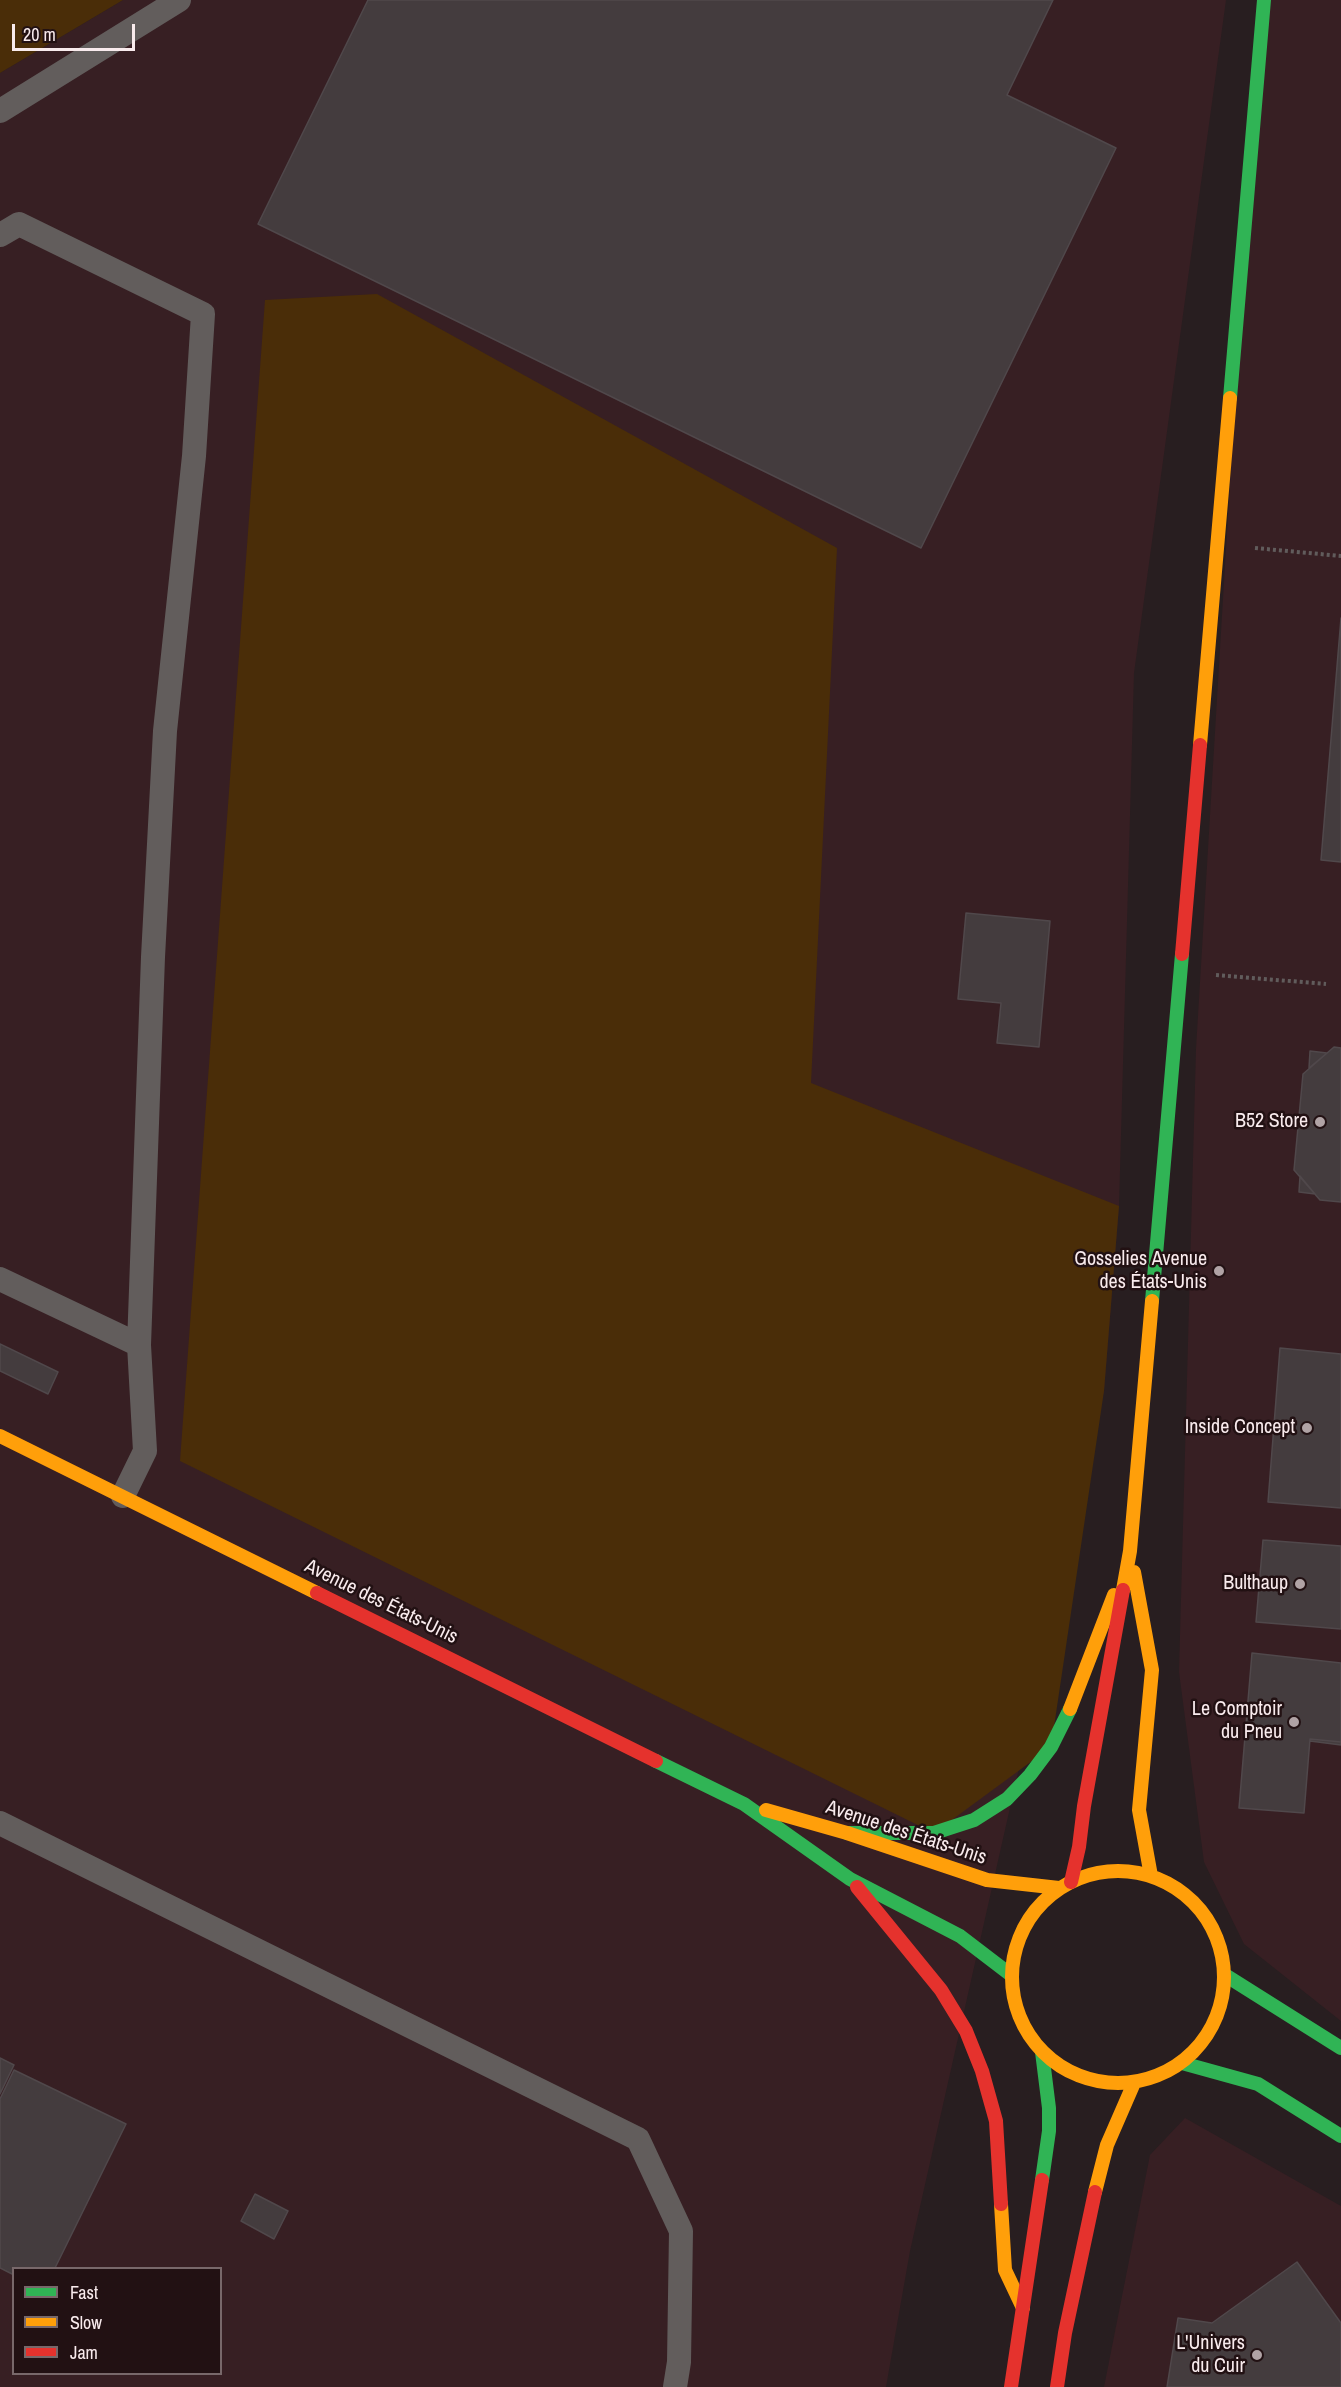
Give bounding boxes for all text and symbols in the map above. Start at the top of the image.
scale bar [15,12,138,50]
text: 20 m [23,22,56,47]
place label: B52 Store [1235,1110,1308,1134]
marker: B52 Store [1313,1115,1327,1129]
place label: Gosselies Avenue des États-Unis [1074,1248,1207,1295]
marker: Gosselies Avenue des États-Unis [1212,1264,1226,1278]
place label: Inside Concept [1185,1416,1295,1440]
marker: Inside Concept [1300,1421,1314,1435]
street label: Avenue des États-Unis [300,1555,462,1649]
place label: Bulthaup [1223,1572,1288,1596]
marker: Bulthaup [1293,1577,1307,1591]
place label: Le Comptoir du Pneu [1192,1698,1282,1745]
marker: Le Comptoir du Pneu [1287,1715,1301,1729]
street label: Avenue des États-Unis [823,1796,989,1870]
legend [12,2267,222,2375]
text: Fast [70,2280,98,2305]
text: Slow [70,2310,102,2335]
place label: L'Univers du Cuir [1176,2332,1245,2379]
text: Jam [70,2340,98,2365]
marker: L'Univers du Cuir [1250,2348,1264,2362]

